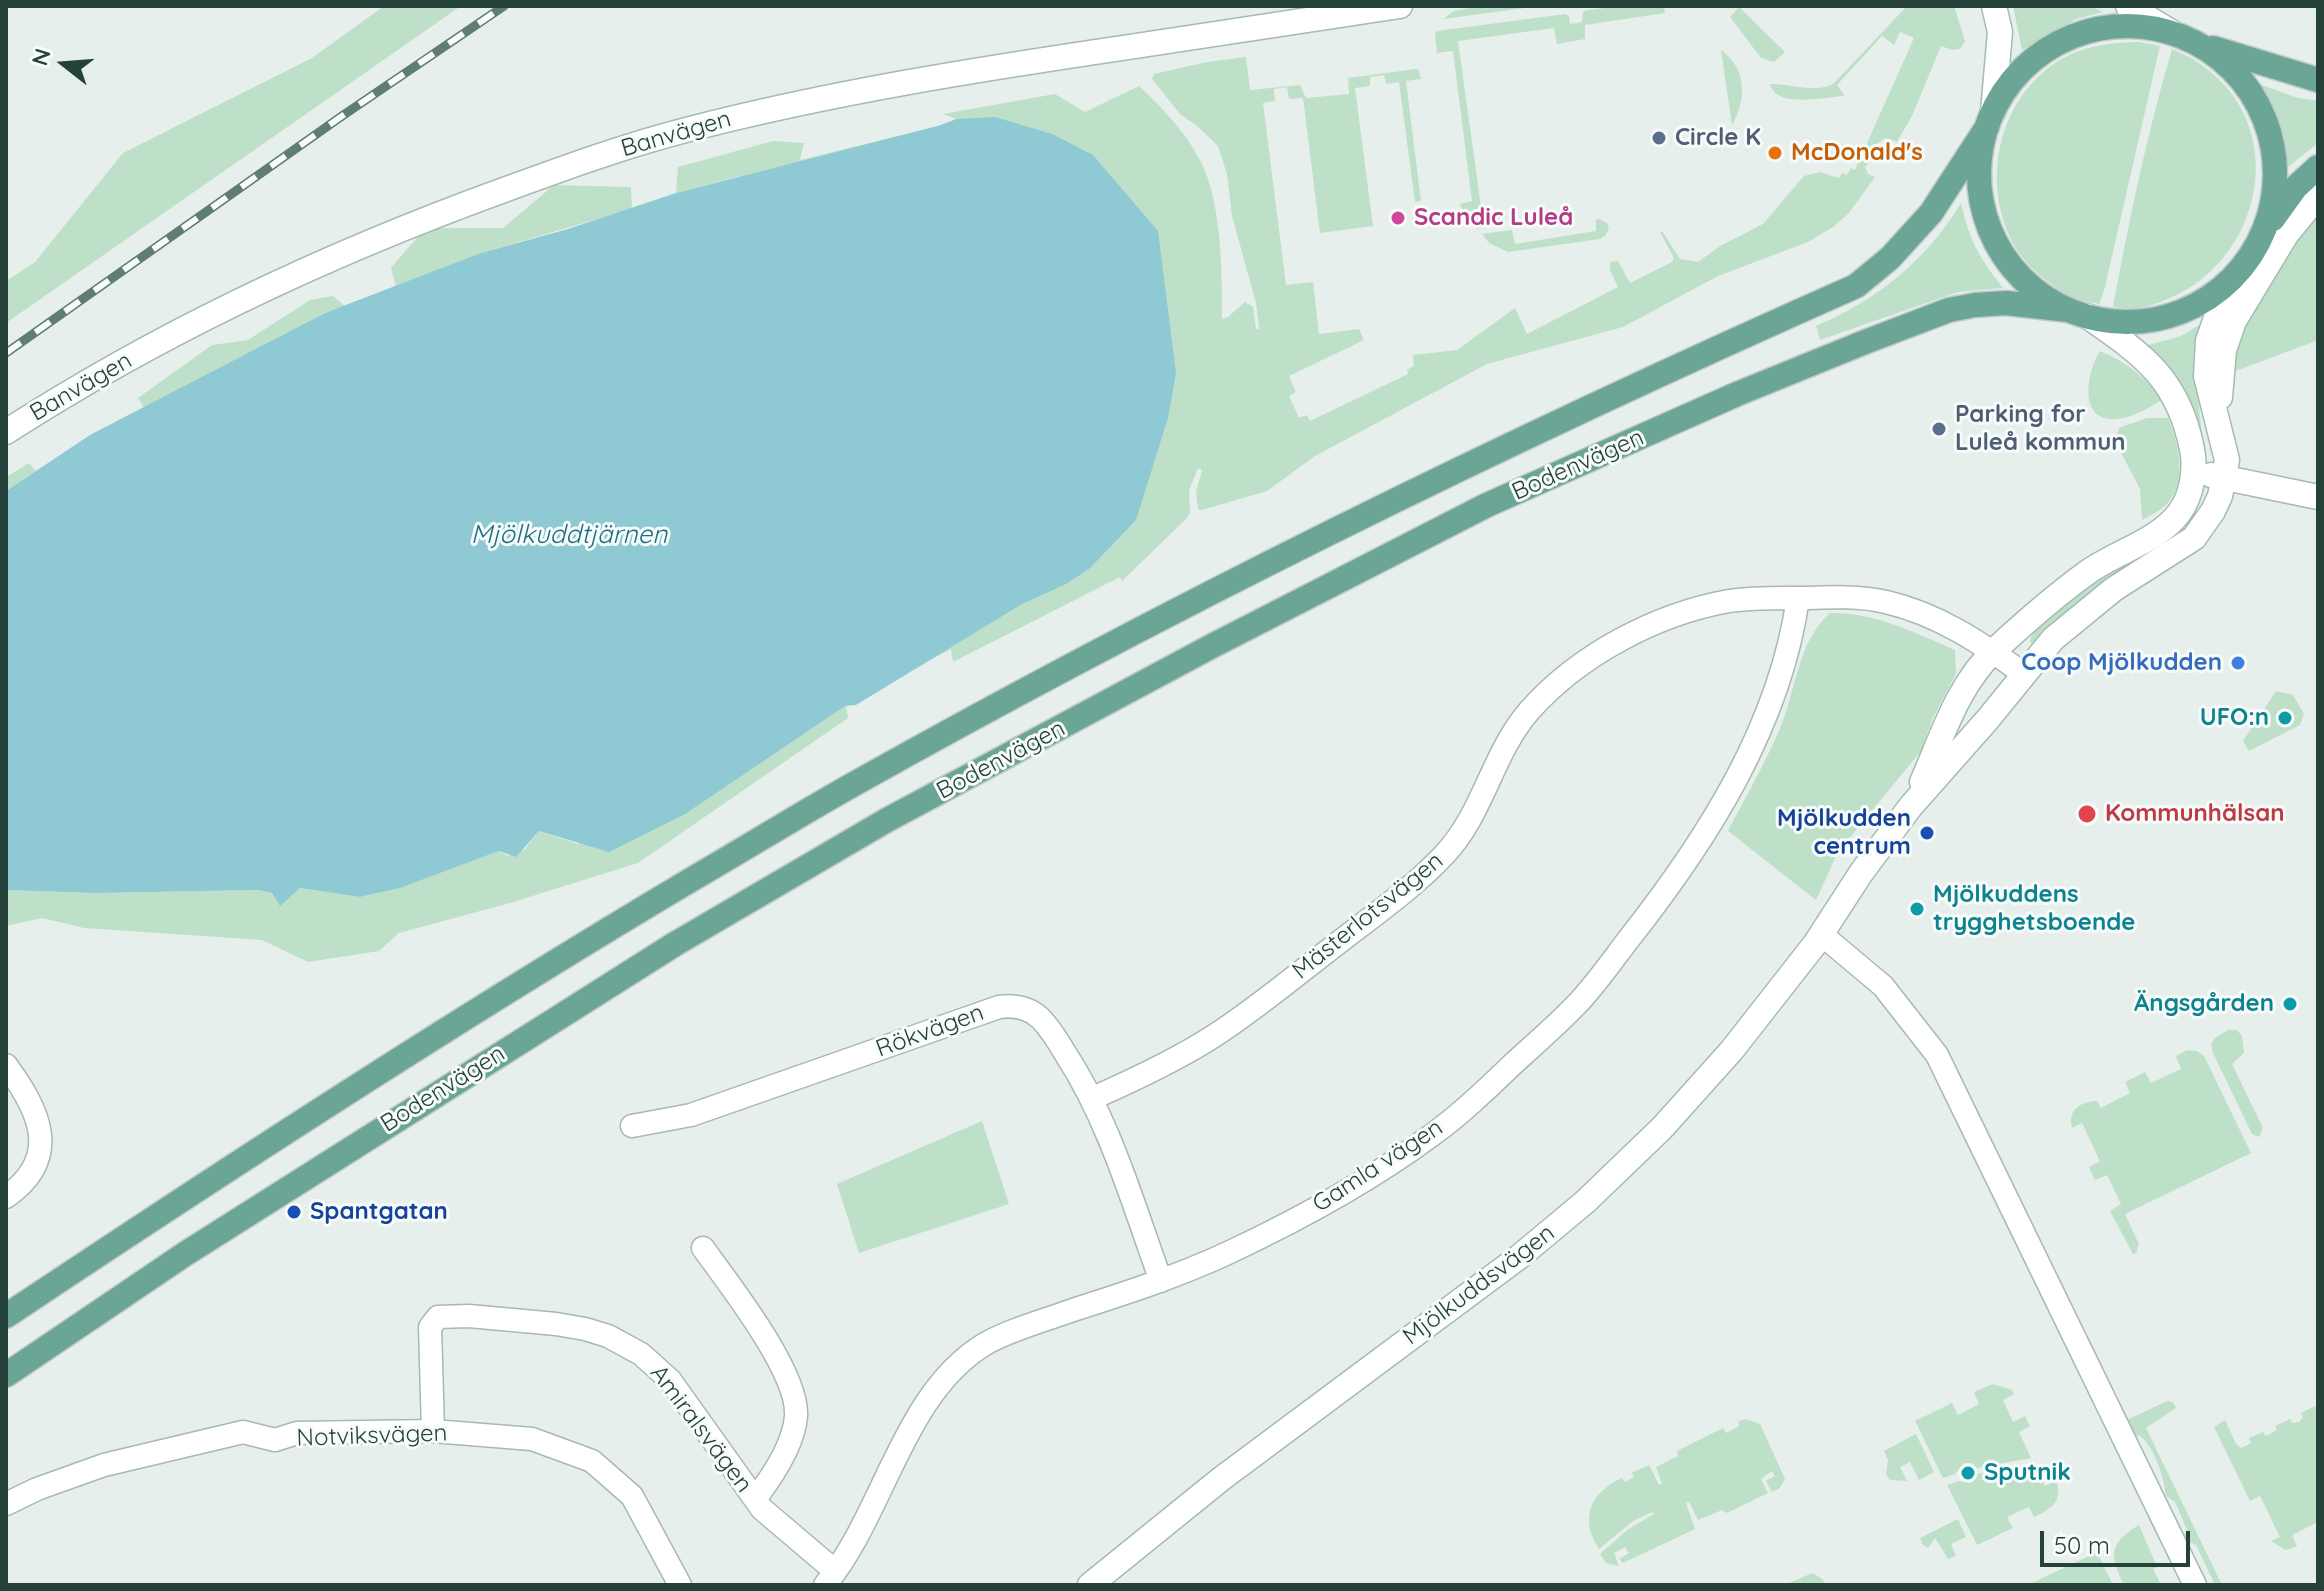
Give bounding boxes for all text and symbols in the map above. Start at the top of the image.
north arrow [24,24,104,104]
text: N [25,45,57,69]
street label: Banvägen [618,105,734,163]
place label: Circle K [1675,124,1761,152]
marker: Circle K [1650,129,1668,147]
place label: McDonald's [1791,139,1923,167]
marker: McDonald's [1766,144,1784,162]
place label: Scandic Luleå [1414,204,1573,232]
marker: Scandic Luleå [1389,209,1407,227]
street label: Banvägen [25,346,137,428]
place label: Parking for Luleå kommun [1955,401,2126,457]
marker: Parking for Luleå kommun [1930,420,1948,438]
street label: Bodenvägen [1508,423,1648,507]
water label: Mjölkuddtjärnen [471,519,667,551]
place label: Coop Mjölkudden [2021,649,2222,677]
marker: Coop Mjölkudden [2229,654,2247,672]
place label: UFO:n [2200,704,2269,732]
marker: UFO:n [2276,709,2294,727]
street label: Bodenvägen [932,714,1070,806]
place label: Kommunhälsan [2105,800,2285,828]
marker: Kommunhälsan [2076,803,2098,825]
place label: Mjölkudden centrum [1777,805,1911,861]
marker: Mjölkudden centrum [1918,824,1936,842]
street label: Mästerlotsvägen [1287,847,1449,985]
place label: Mjölkuddens trygghetsboende [1933,881,2135,937]
marker: Mjölkuddens trygghetsboende [1908,900,1926,918]
place label: Ängsgården [2134,990,2274,1018]
marker: Ängsgården [2281,995,2299,1013]
street label: Rökvägen [872,998,988,1064]
street label: Bodenvägen [376,1039,510,1139]
street label: Gamla vägen [1308,1113,1448,1219]
place label: Spantgatan [310,1198,448,1226]
marker: Spantgatan [285,1203,303,1221]
street label: Mjölkuddsvägen [1398,1219,1560,1351]
street label: Amiralsvägen [644,1360,758,1498]
street label: Notviksvägen [296,1419,448,1453]
place label: Sputnik [1984,1459,2071,1487]
marker: Sputnik [1959,1464,1977,1482]
scale bar [2044,1515,2194,1565]
text: 50 m [2054,1530,2110,1560]

